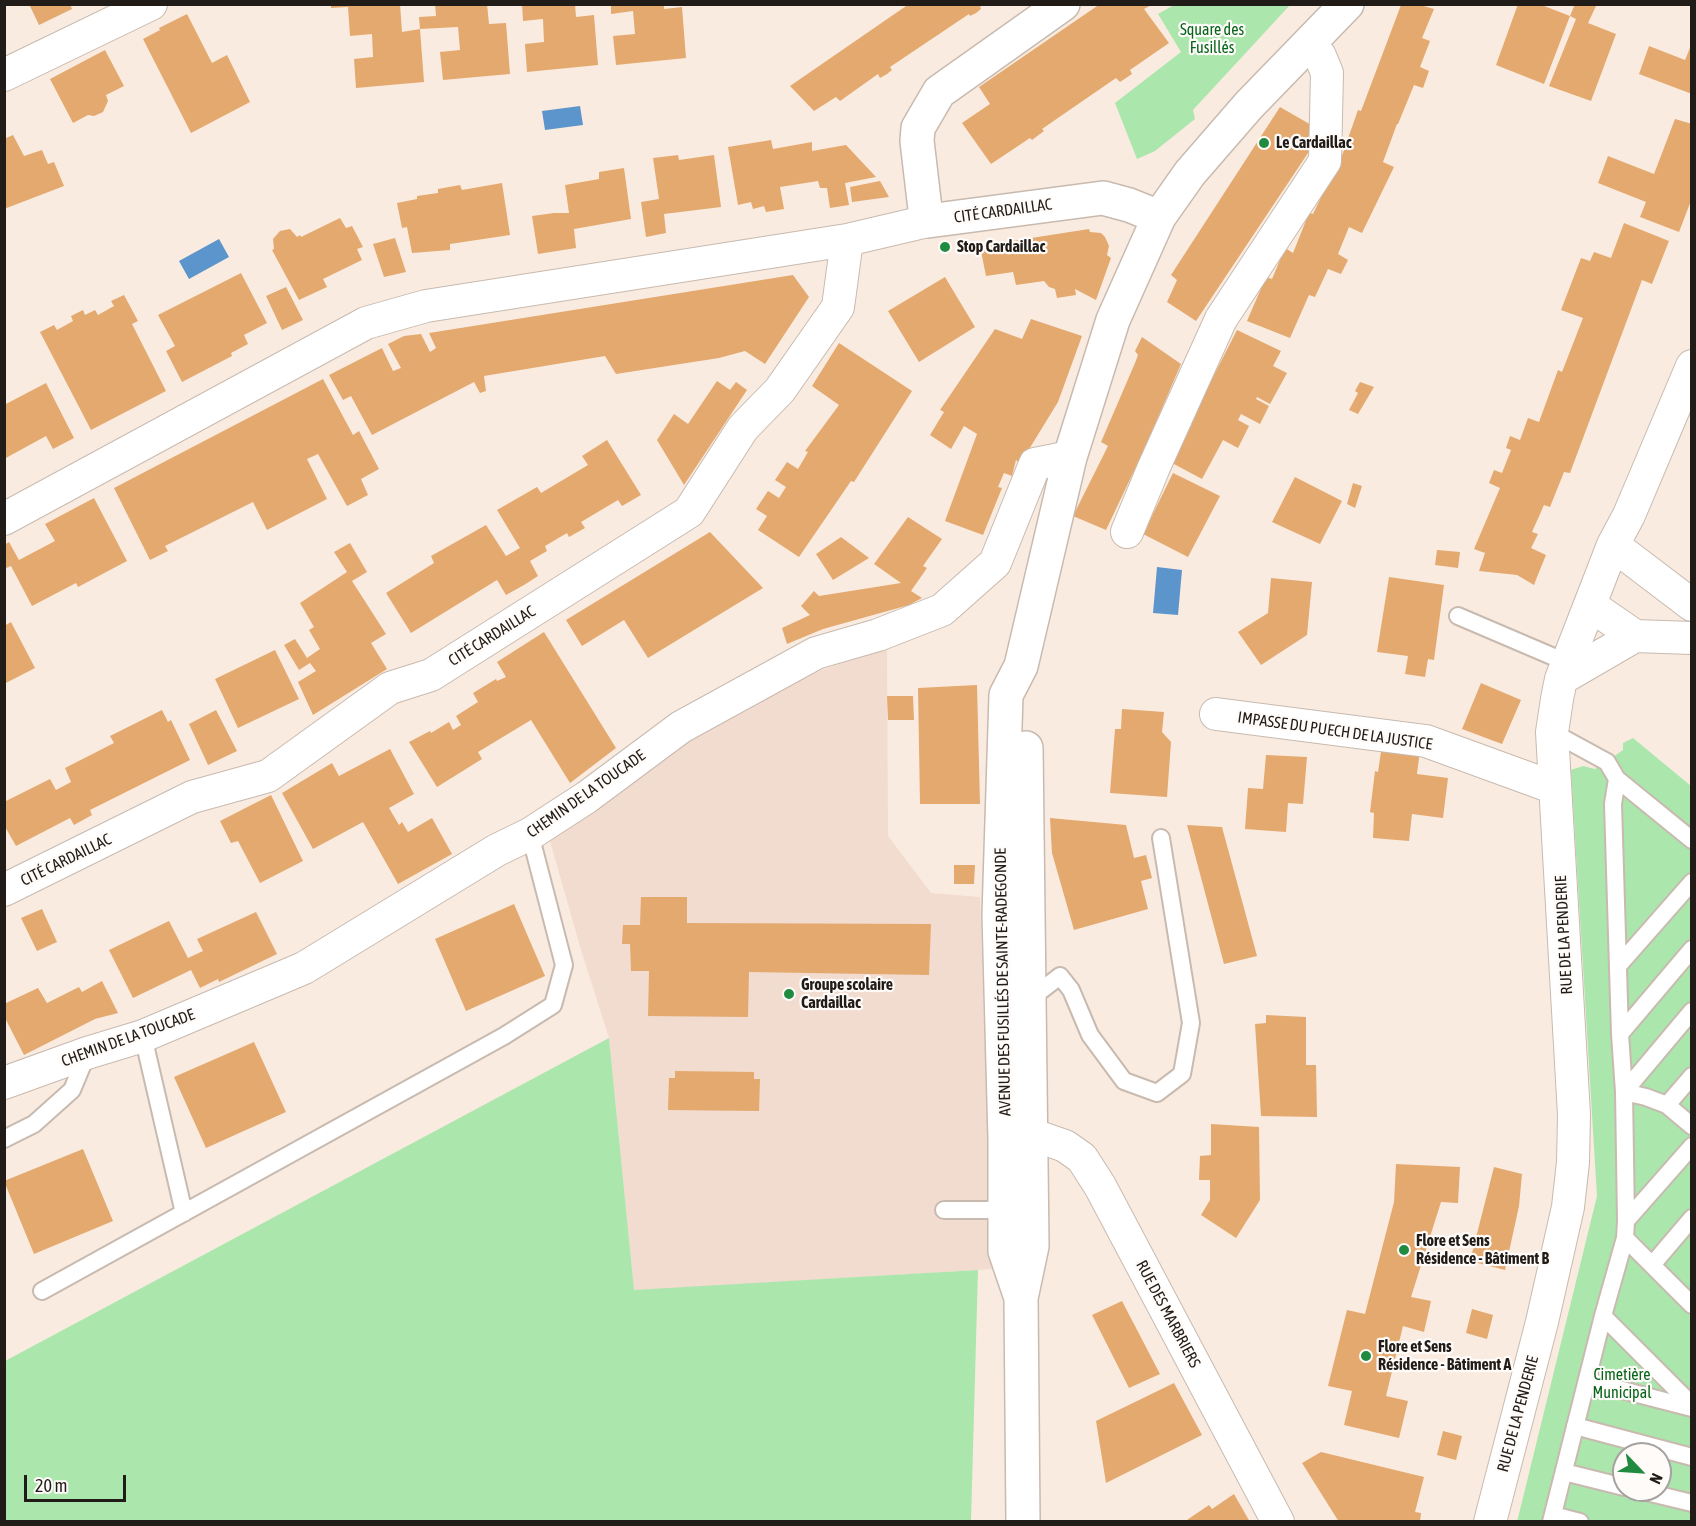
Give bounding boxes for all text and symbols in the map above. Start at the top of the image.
park label: Square des Fusillés [1180,20,1244,58]
place label: Le Cardaillac [1276,133,1352,153]
marker: Le Cardaillac [1257,136,1271,150]
street label: CITÉ CARDAILLAC [953,195,1053,227]
place label: Stop Cardaillac [957,237,1045,257]
marker: Stop Cardaillac [938,240,952,254]
street label: CITÉ CARDAILLAC [445,602,539,670]
street label: IMPASSE DU PUECH DE LA JUSTICE [1236,708,1434,754]
street label: CHEMIN DE LA TOUCADE [523,746,649,842]
street label: CITÉ CARDAILLAC [17,830,115,890]
street label: AVENUE DES FUSILLÉS DE SAINTE-RADEGONDE [991,848,1015,1116]
street label: RUE DE LA PENDERIE [1551,875,1577,995]
place label: Groupe scolaire Cardaillac [801,975,893,1013]
marker: Groupe scolaire Cardaillac [782,987,796,1001]
street label: CHEMIN DE LA TOUCADE [59,1005,197,1071]
place label: Flore et Sens Résidence - Bâtiment B [1416,1231,1549,1269]
marker: Flore et Sens Résidence - Bâtiment B [1397,1243,1411,1257]
street label: RUE DES MARBRIERS [1132,1257,1204,1371]
place label: Flore et Sens Résidence - Bâtiment A [1378,1337,1511,1375]
marker: Flore et Sens Résidence - Bâtiment A [1359,1349,1373,1363]
street label: RUE DE LA PENDERIE [1493,1354,1543,1474]
park label: Cimetière Municipal [1593,1365,1651,1403]
north arrow [1612,1442,1672,1502]
scale bar [27,1463,129,1501]
text: N [1646,1471,1667,1487]
text: 20 m [35,1475,67,1496]

